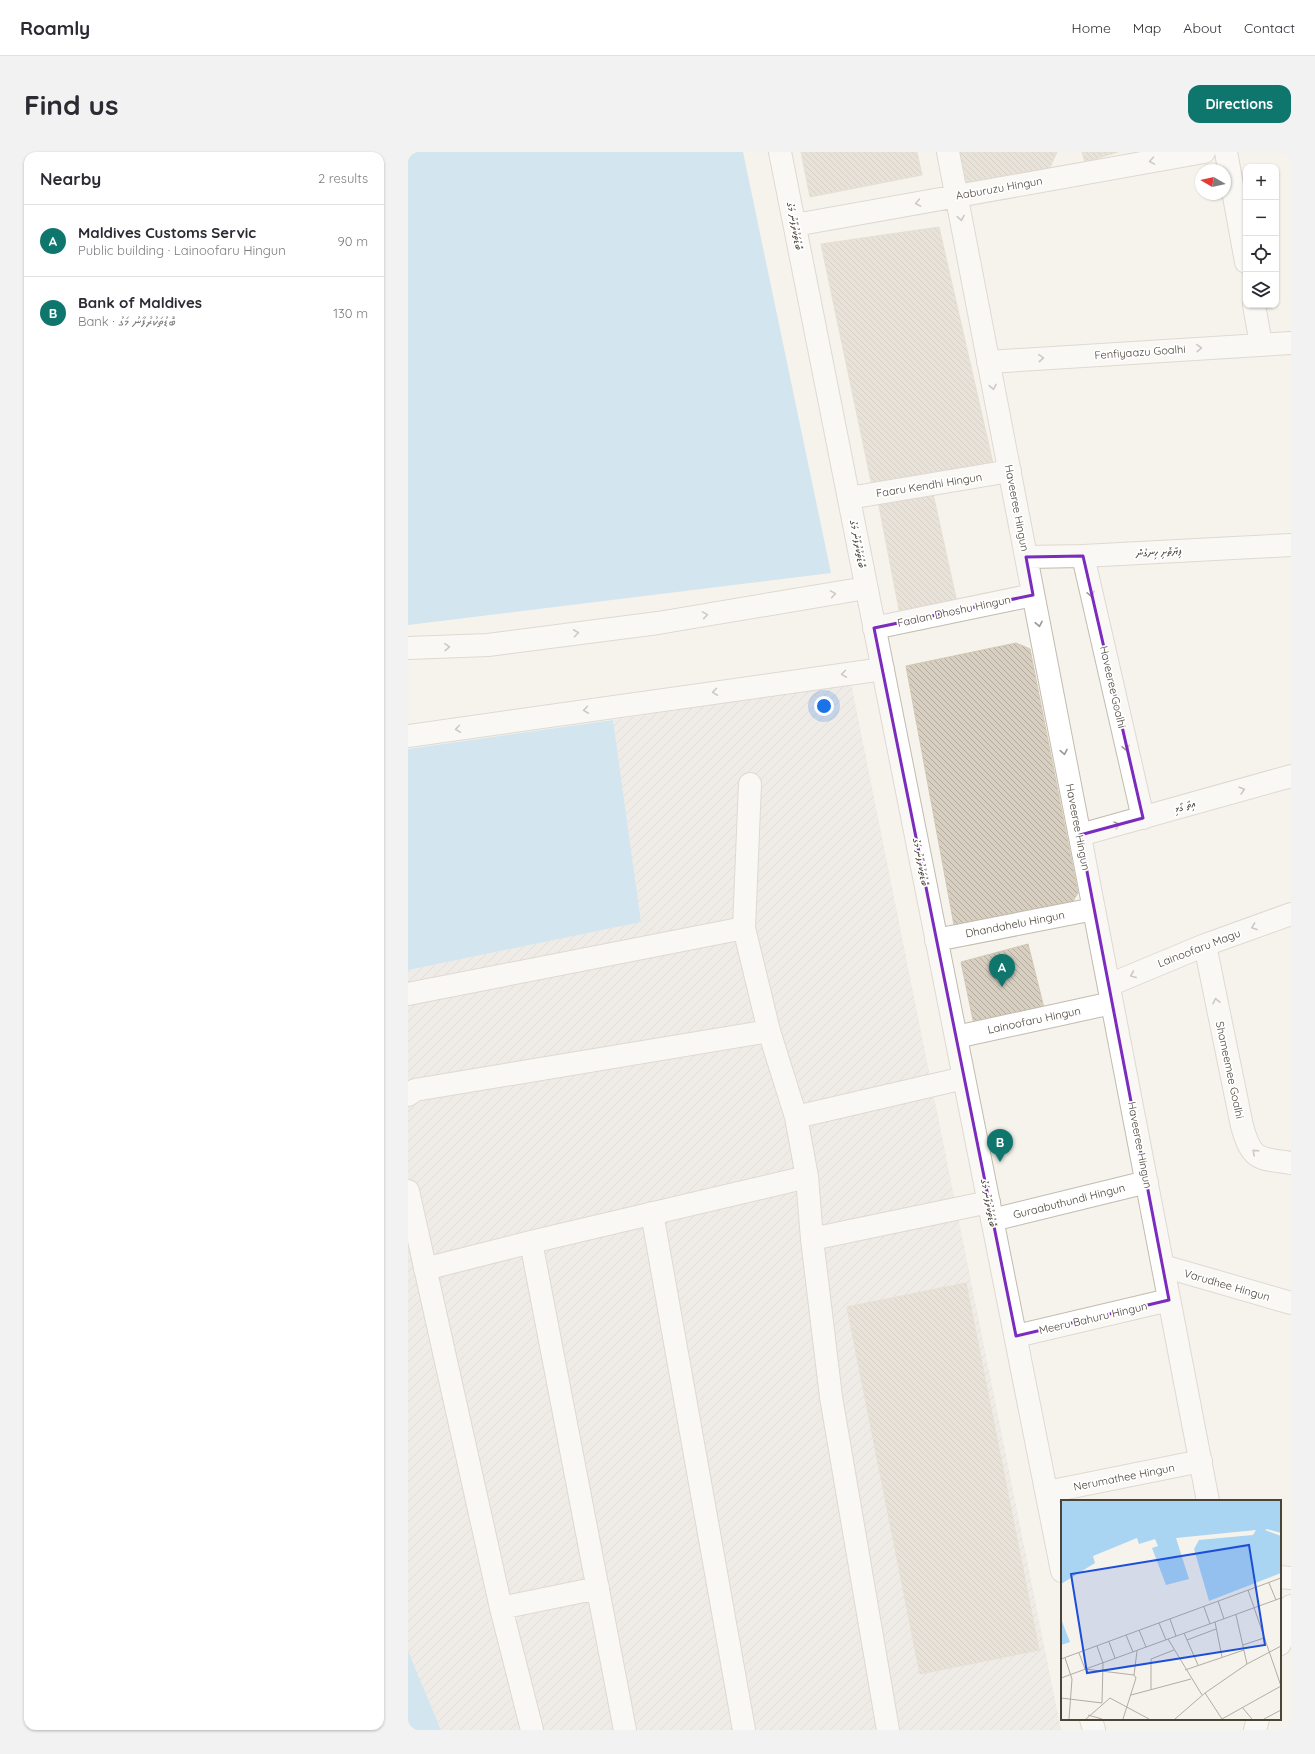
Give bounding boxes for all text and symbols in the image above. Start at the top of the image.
text: Roamly [20,16,90,40]
text: Home [1072,19,1111,37]
text: Map [1133,19,1161,37]
text: About [1183,19,1222,37]
text: Contact [1244,19,1295,37]
button: Directions [1188,85,1291,123]
text: Find us [24,87,118,122]
one-way arrow [1149,156,1155,165]
north arrow [1195,164,1231,200]
map controls [1243,164,1279,308]
button: + [1243,164,1279,200]
text: Nearby [40,168,101,189]
text: 2 results [318,170,368,186]
street label: Aaburuzu Hingun [954,173,1044,203]
one-way arrow [915,198,921,207]
street label: ބޮޑުތަކުރުފާނު މަގު [783,200,807,251]
button: − [1243,200,1279,236]
one-way arrow [956,215,964,221]
text: Maldives Customs Servic [78,223,256,242]
text: A [49,233,57,249]
text: 90 m [338,233,368,249]
button: locate [1243,236,1279,272]
text: Public building · Lainoofaru Hingun [78,242,286,258]
button: layers [1243,272,1279,308]
text: Bank of Maldives [78,293,202,312]
text: B [49,305,57,321]
text: 130 m [333,305,368,321]
text: Bank · ބޮޑުތަކުރުފާނު މަގު [78,313,176,329]
street label: Fenfiyaazu Goalhi [1094,342,1186,362]
one-way arrow [1196,343,1202,352]
one-way arrow [1038,354,1044,363]
one-way arrow [989,384,997,390]
street label: Haveeree Hingun [1002,463,1032,553]
street label: Faaru Kendhi Hingun [875,470,983,500]
street label: ބޮޑުތަކުރުފާނު މަގު [846,518,870,569]
street label: ފިޔާތޮށި ހިނގުން [1134,544,1183,561]
one-way arrow [830,590,836,599]
one-way arrow [1087,590,1095,597]
street label: Faalan Dhoshu Hingun [896,592,1012,630]
one-way arrow [702,611,708,620]
one-way arrow [1034,621,1043,627]
one-way arrow [573,629,579,638]
one-way arrow [444,642,450,651]
street label: Haveeree Goalhi [1097,644,1129,730]
one-way arrow [841,669,847,678]
one-way arrow [712,687,718,696]
your location [814,696,834,716]
one-way arrow [583,705,590,714]
one-way arrow [455,724,461,733]
one-way arrow [1122,744,1130,751]
one-way arrow [1059,749,1067,755]
street label: Haveeree Hingun [1063,782,1093,872]
one-way arrow [1239,786,1246,794]
street label: އިތާ ގޯޅި [1172,796,1198,817]
one-way arrow [1113,821,1120,830]
street label: ބޮޑުތަކުރުފާނު މަގު [909,836,933,887]
street label: Dhandahelu Hingun [964,908,1066,940]
one-way arrow [1251,923,1258,931]
street label: Lainoofaru Magu [1156,926,1242,970]
pin: A [989,954,1015,987]
one-way arrow [1130,970,1137,978]
one-way arrow [1213,998,1221,1004]
street label: Lainoofaru Hingun [986,1003,1082,1037]
street label: Shameemee Goalhi [1213,1020,1247,1120]
street label: Haveeree Hingun [1125,1100,1155,1190]
pin: B [987,1129,1013,1162]
one-way arrow [1252,1150,1260,1157]
street label: ބޮޑުތަކުރުފާނު މަގު [977,1177,1001,1228]
street label: Guraabuthundi Hingun [1012,1180,1126,1222]
street label: Varudhee Hingun [1182,1266,1272,1304]
street label: Meeru Bahuru Hingun [1037,1299,1149,1337]
street label: Nerumathee Hingun [1072,1460,1176,1494]
inset map [1061,1500,1281,1720]

